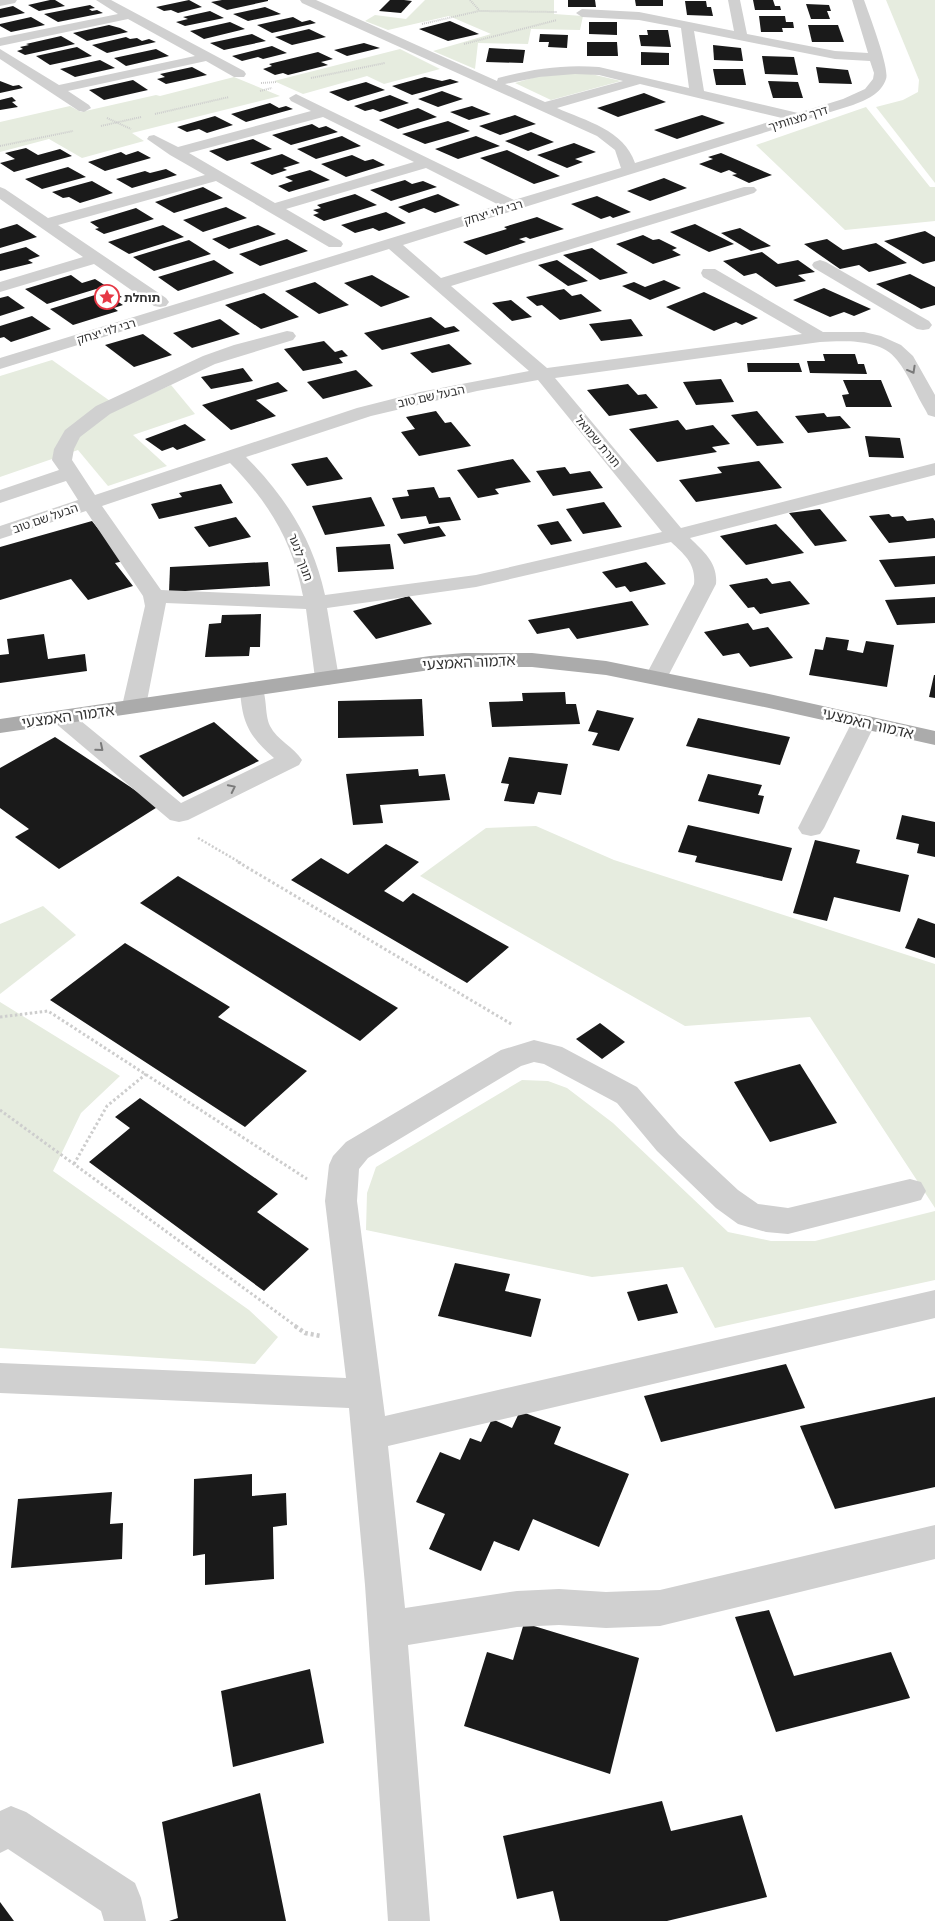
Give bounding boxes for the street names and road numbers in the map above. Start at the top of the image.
street label: דרך מצוותיך [766,102,830,134]
street label: רבי לוי יצחק [462,196,524,228]
street label: רבי לוי יצחק [75,315,137,347]
street label: הבעל שם טוב [396,382,466,410]
street label: תורת שמואל [572,412,624,470]
street label: הבעל שם טוב [10,500,80,536]
street label: חנוך לנער [285,531,317,583]
street label: אדמור האמצעי [422,650,516,674]
street label: אדמור האמצעי [20,700,116,732]
street label: אדמור האמצעי [820,703,916,743]

